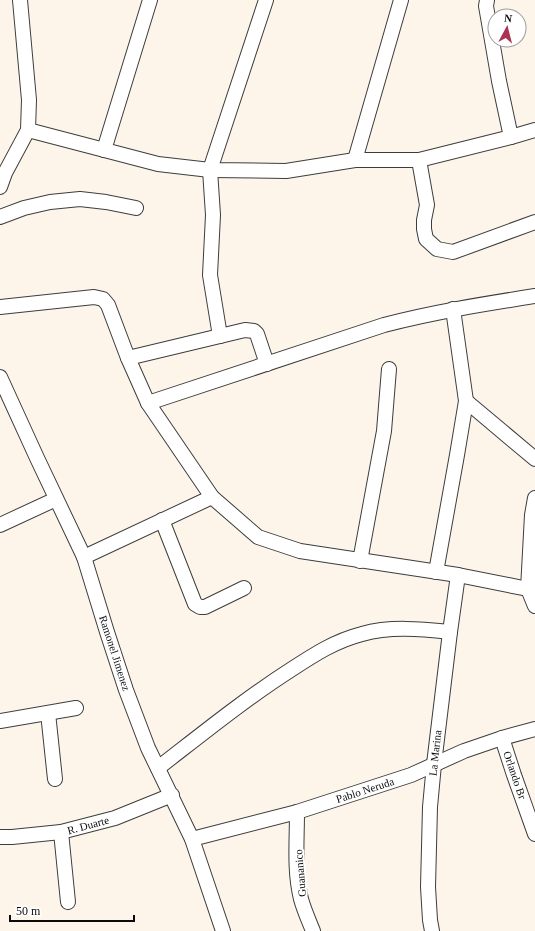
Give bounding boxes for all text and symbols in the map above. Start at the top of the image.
north arrow [487,8,527,48]
text: N [504,12,513,25]
street label: Ramonel Jimenez [97,614,133,692]
street label: La Marina [427,729,443,777]
street label: Orlando Br [501,750,529,801]
street label: Pablo Neruda [335,775,396,805]
street label: R. Duarte [66,814,110,836]
street label: Guananico [292,848,308,897]
scale bar [10,897,134,923]
text: 50 m [16,904,41,918]

